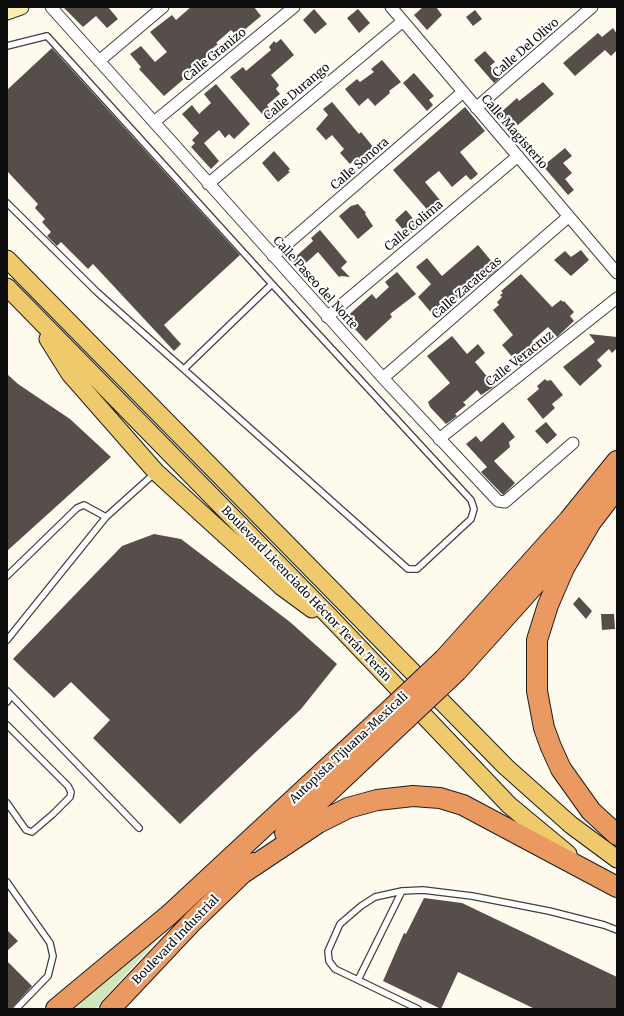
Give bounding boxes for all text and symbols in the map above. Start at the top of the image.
street label: Calle Del Olivo [490,15,562,81]
street label: Calle Granizo [181,25,249,85]
street label: Calle Durango [261,60,333,124]
street label: Calle Magisterio [478,92,550,172]
street label: Calle Sonora [328,135,392,193]
street label: Calle Colima [382,197,446,255]
street label: Calle Paseo del Norte [270,234,360,332]
street label: Calle Zacatecas [429,254,505,322]
street label: Calle Veracruz [483,328,557,390]
street label: Boulevard Licenciado Héctor Terán Terán [218,503,394,685]
street label: Autopista Tijuana-Mexicali [287,689,411,807]
street label: Boulevard Industrial [130,892,222,988]

